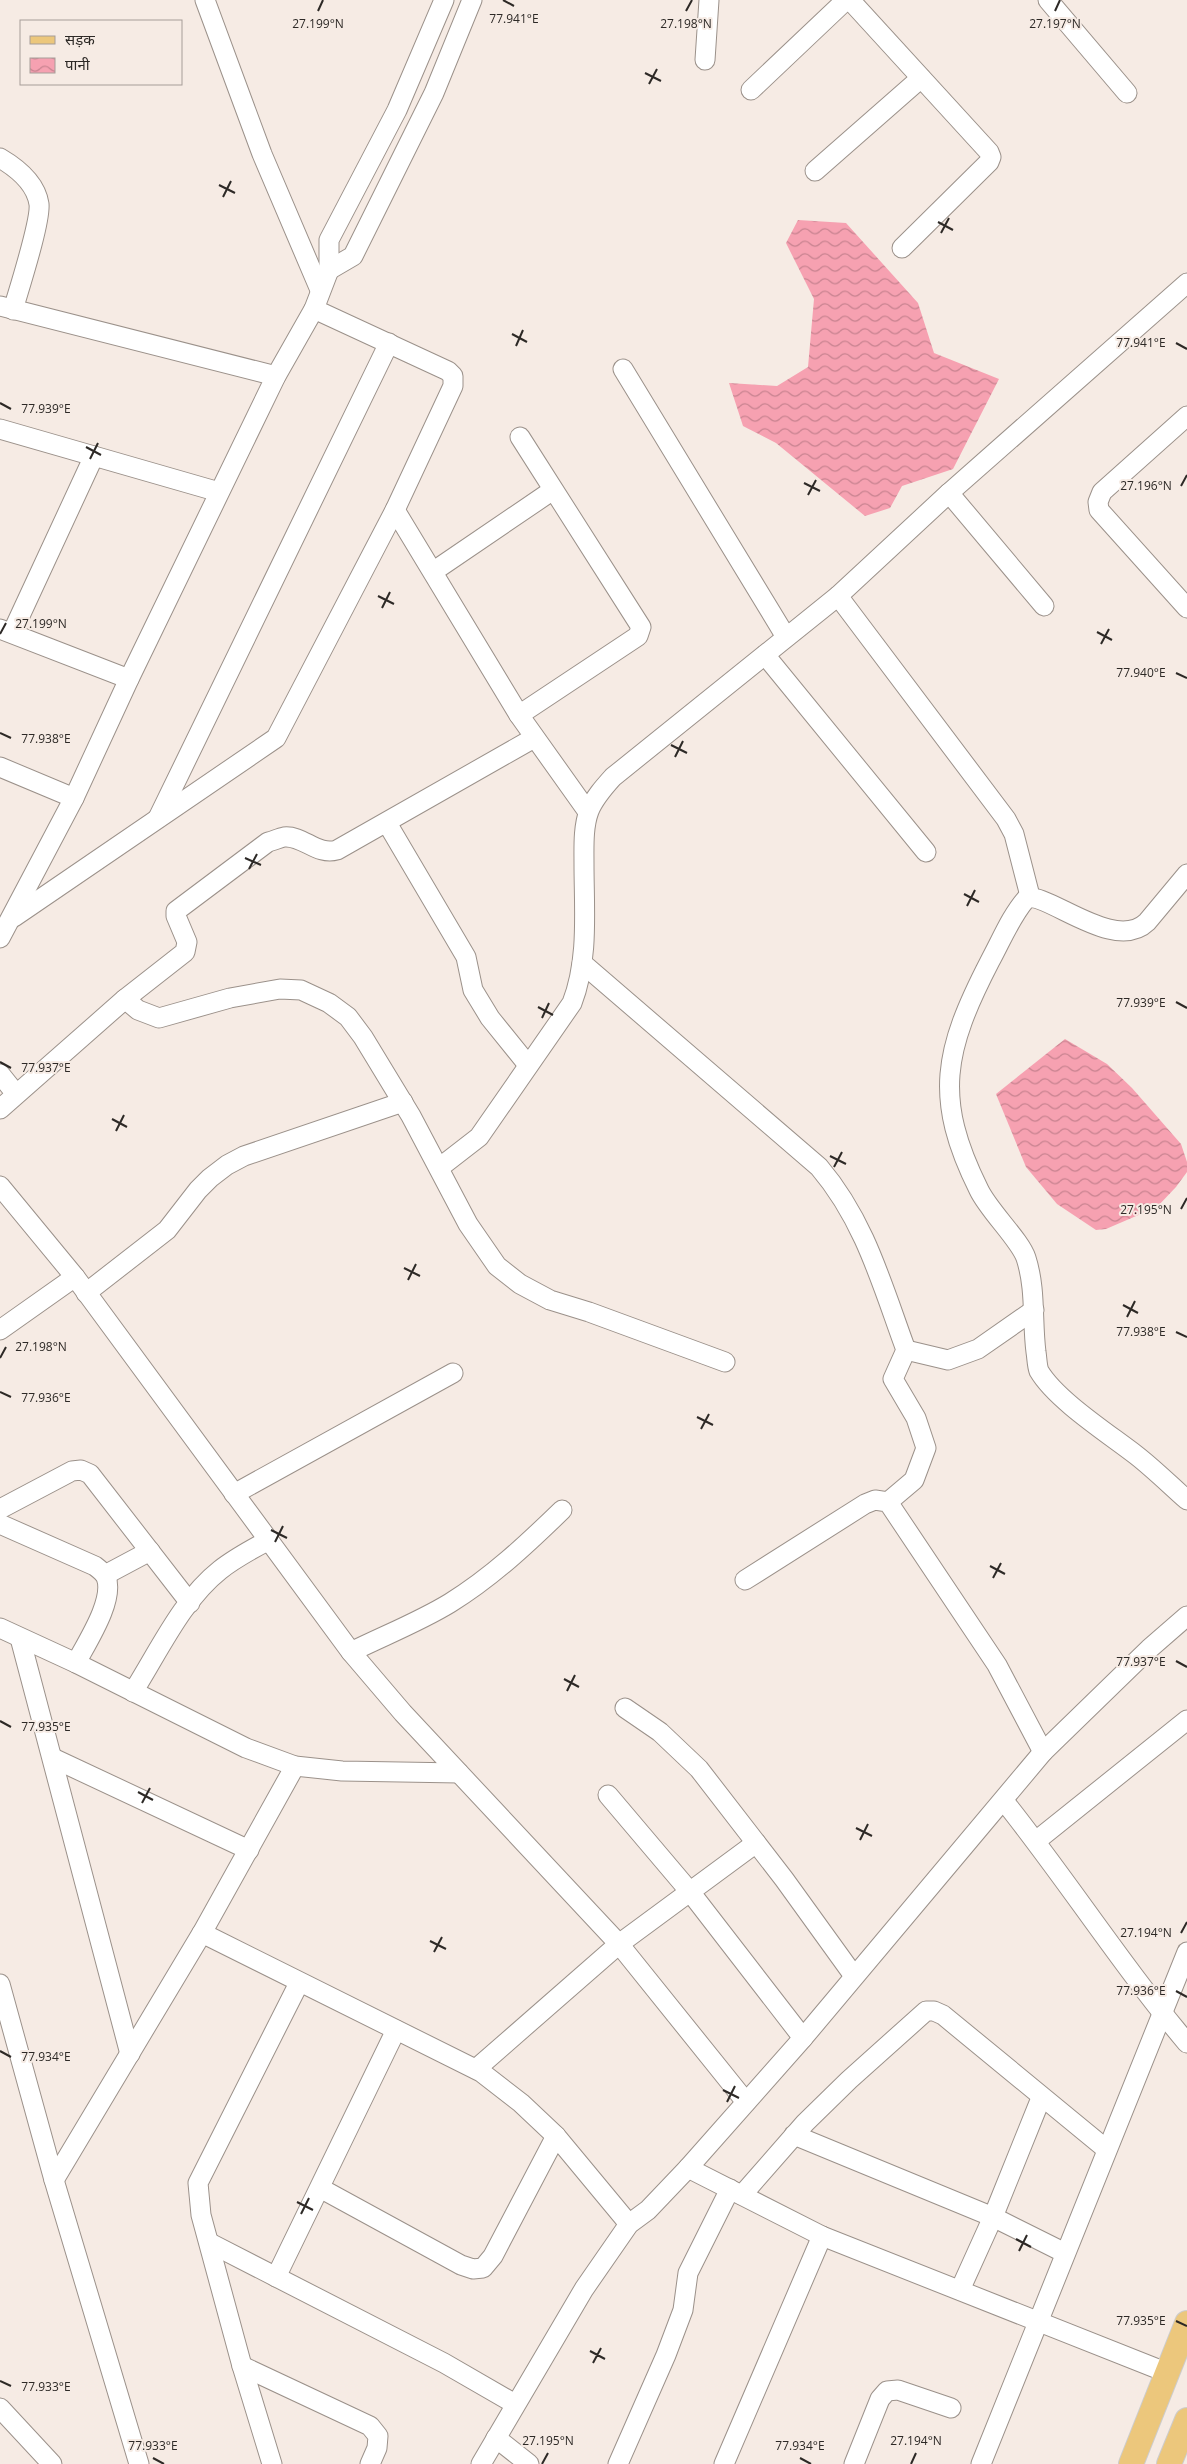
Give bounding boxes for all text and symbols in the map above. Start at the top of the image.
text: 77.941°E [489,10,539,27]
text: 27.199°N [292,15,344,32]
text: 27.198°N [660,15,712,32]
text: 27.197°N [1029,15,1081,32]
legend [20,20,182,85]
text: सड़क [65,29,95,49]
text: पानी [65,54,91,74]
text: 77.941°E [1116,334,1166,351]
text: 77.939°E [21,400,71,417]
text: 27.196°N [1120,477,1172,494]
text: 27.199°N [15,615,67,632]
text: 77.940°E [1116,664,1166,681]
text: 77.938°E [21,730,71,747]
text: 77.939°E [1116,994,1166,1011]
text: 77.937°E [21,1059,71,1076]
text: 27.195°N [1120,1201,1172,1218]
text: 77.938°E [1116,1323,1166,1340]
text: 27.198°N [15,1338,67,1355]
text: 77.936°E [21,1389,71,1406]
text: 77.937°E [1116,1653,1166,1670]
text: 77.935°E [21,1718,71,1735]
text: 27.194°N [1120,1924,1172,1941]
text: 77.936°E [1116,1982,1166,1999]
text: 77.934°E [21,2048,71,2065]
text: 77.935°E [1116,2312,1166,2329]
text: 77.933°E [21,2378,71,2395]
text: 27.195°N [522,2432,574,2449]
text: 27.194°N [890,2432,942,2449]
text: 77.933°E [128,2437,178,2454]
text: 77.934°E [775,2437,825,2454]

